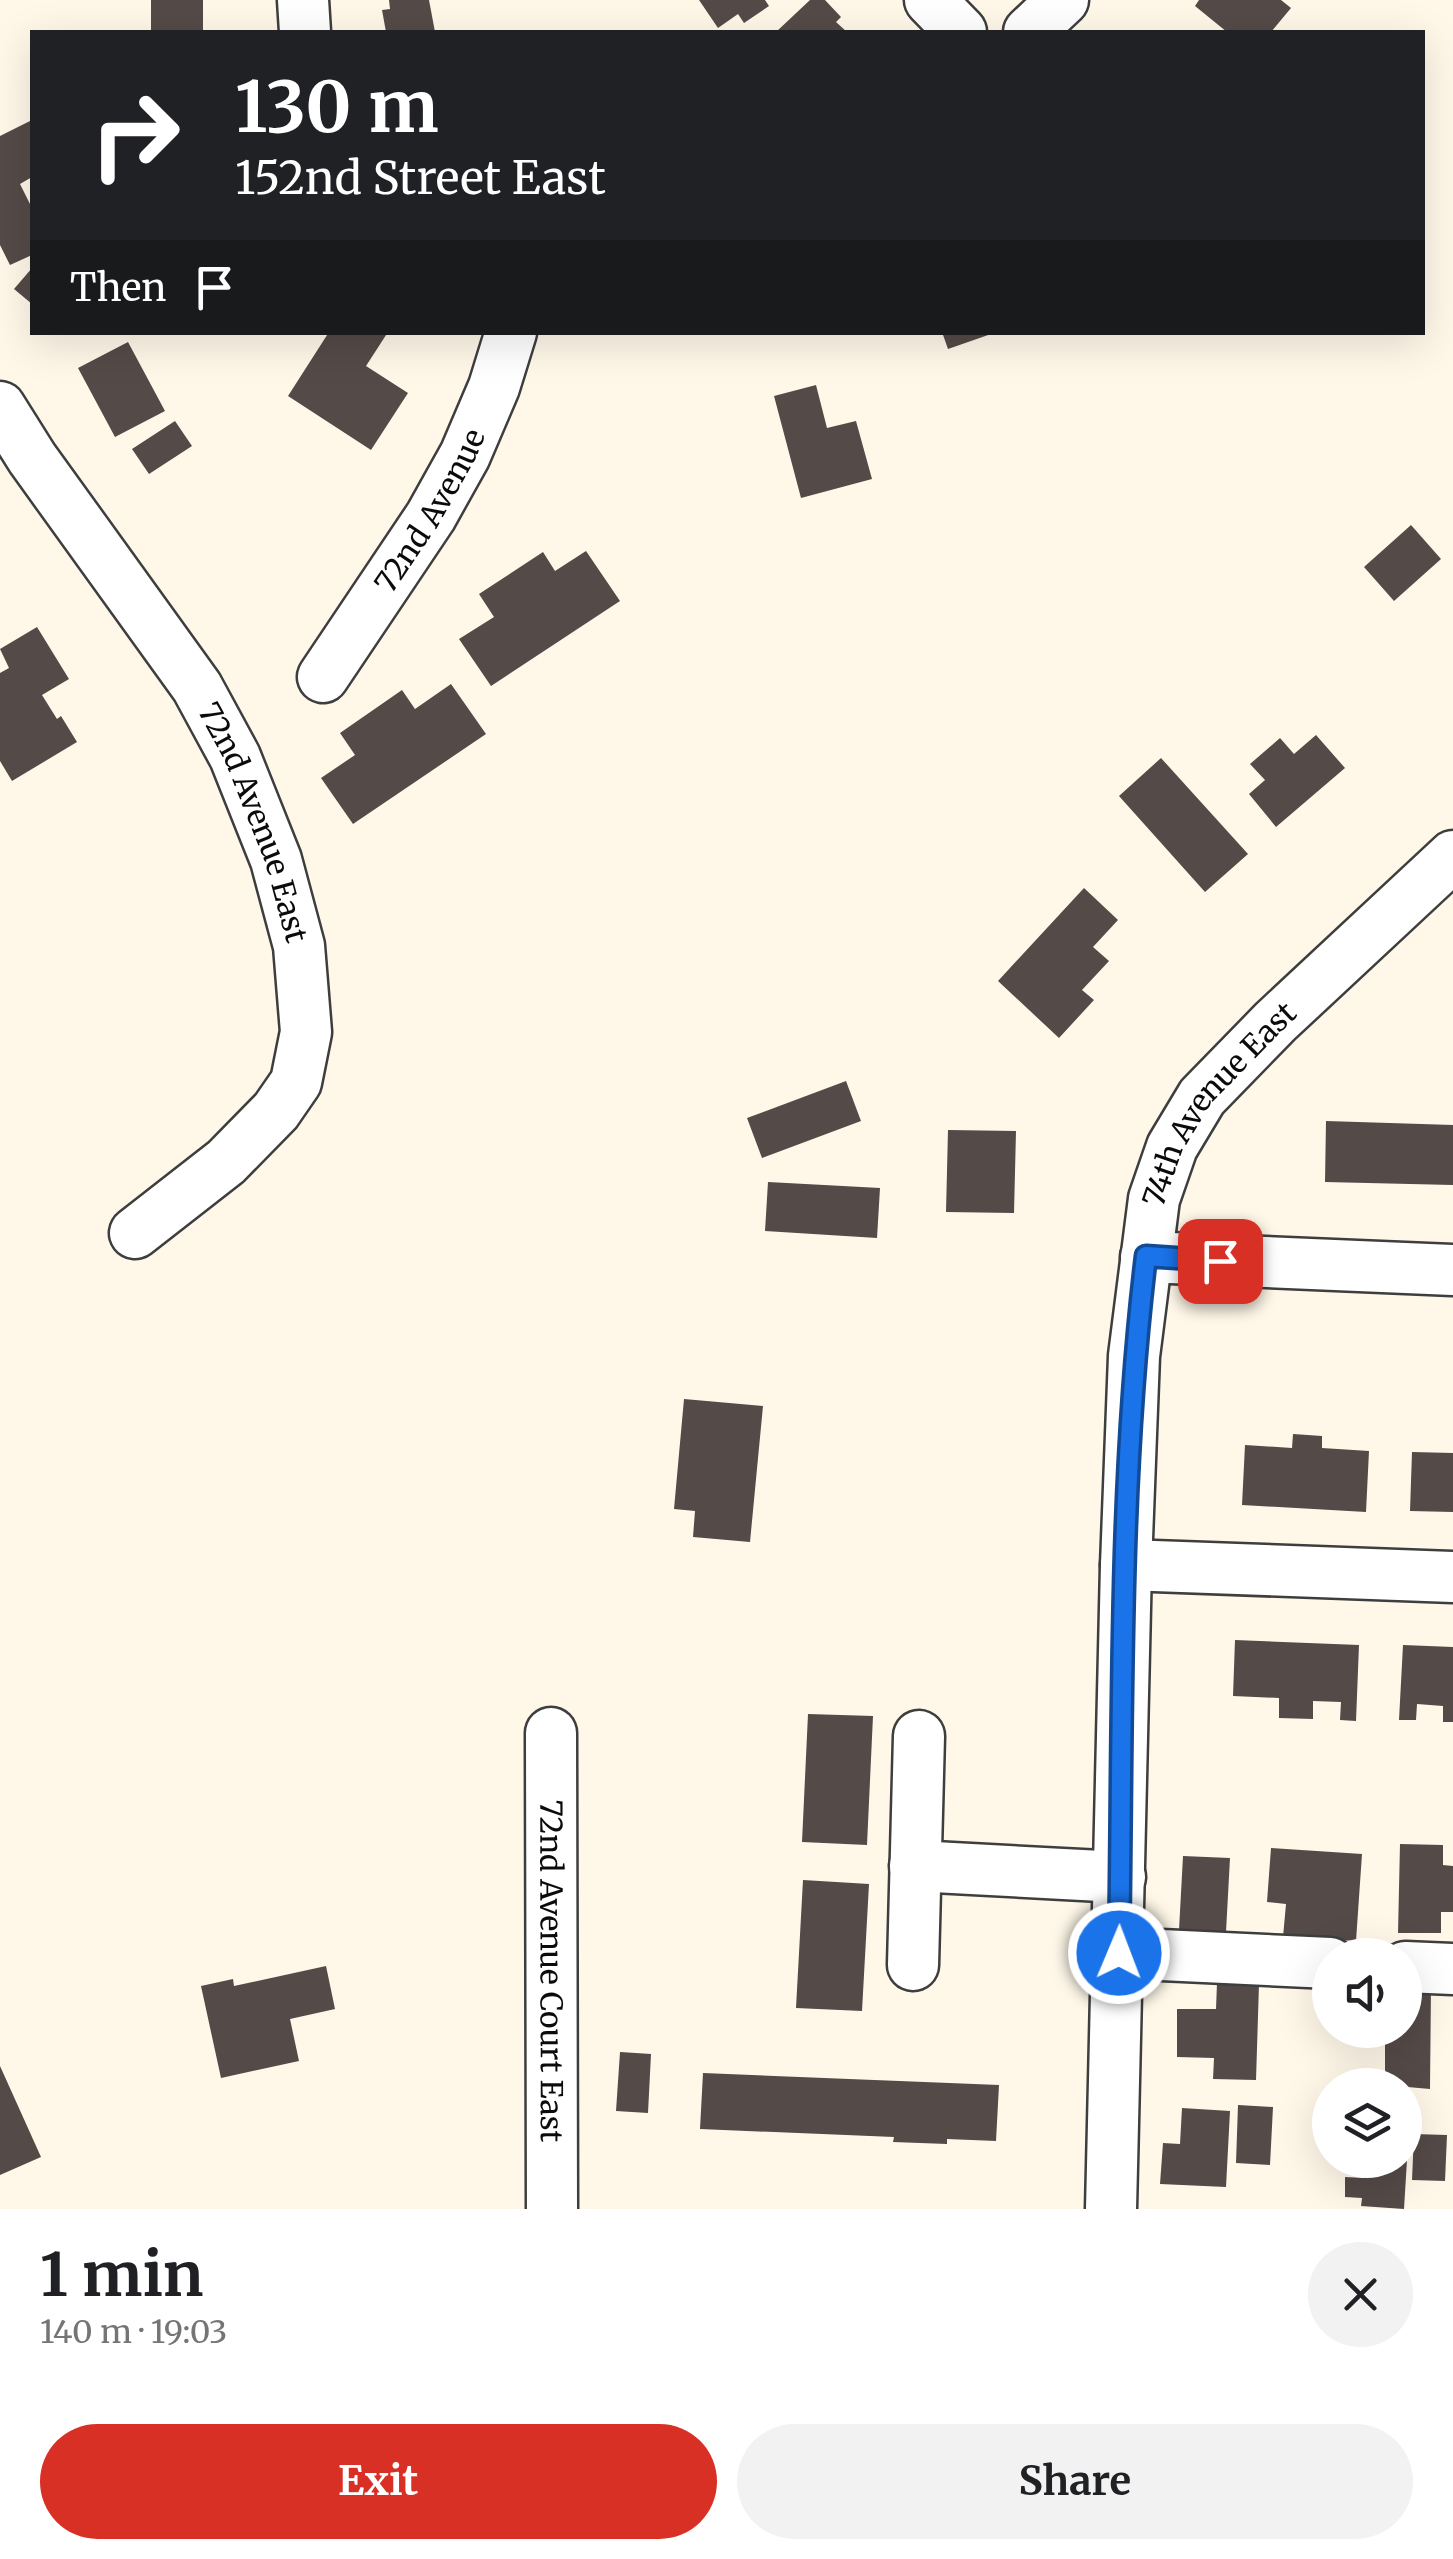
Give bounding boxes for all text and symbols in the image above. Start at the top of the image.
text: 130 m [235,63,439,151]
icon: right [70,70,200,200]
text: 152nd Street East [235,150,606,206]
icon: arrive [187,260,242,315]
text: Then [70,264,167,311]
street label: 72nd Avenue [366,423,493,600]
street label: 72nd Avenue East [190,696,316,947]
street label: 74th Avenue East [1134,993,1304,1212]
pin [1178,1219,1263,1304]
icon: arrive [1193,1234,1248,1289]
street label: 72nd Avenue Court East [532,1800,571,2143]
position arrow [1067,1901,1171,2005]
map controls [1312,1938,1422,2178]
button: sound [1312,1938,1422,2048]
button: layers [1312,2068,1422,2178]
text: 1 min [40,2237,203,2312]
button: close [1308,2242,1413,2347]
text: 140 m · 19:03 [40,2312,227,2352]
button: Exit [40,2424,717,2539]
button: Share [737,2424,1413,2539]

